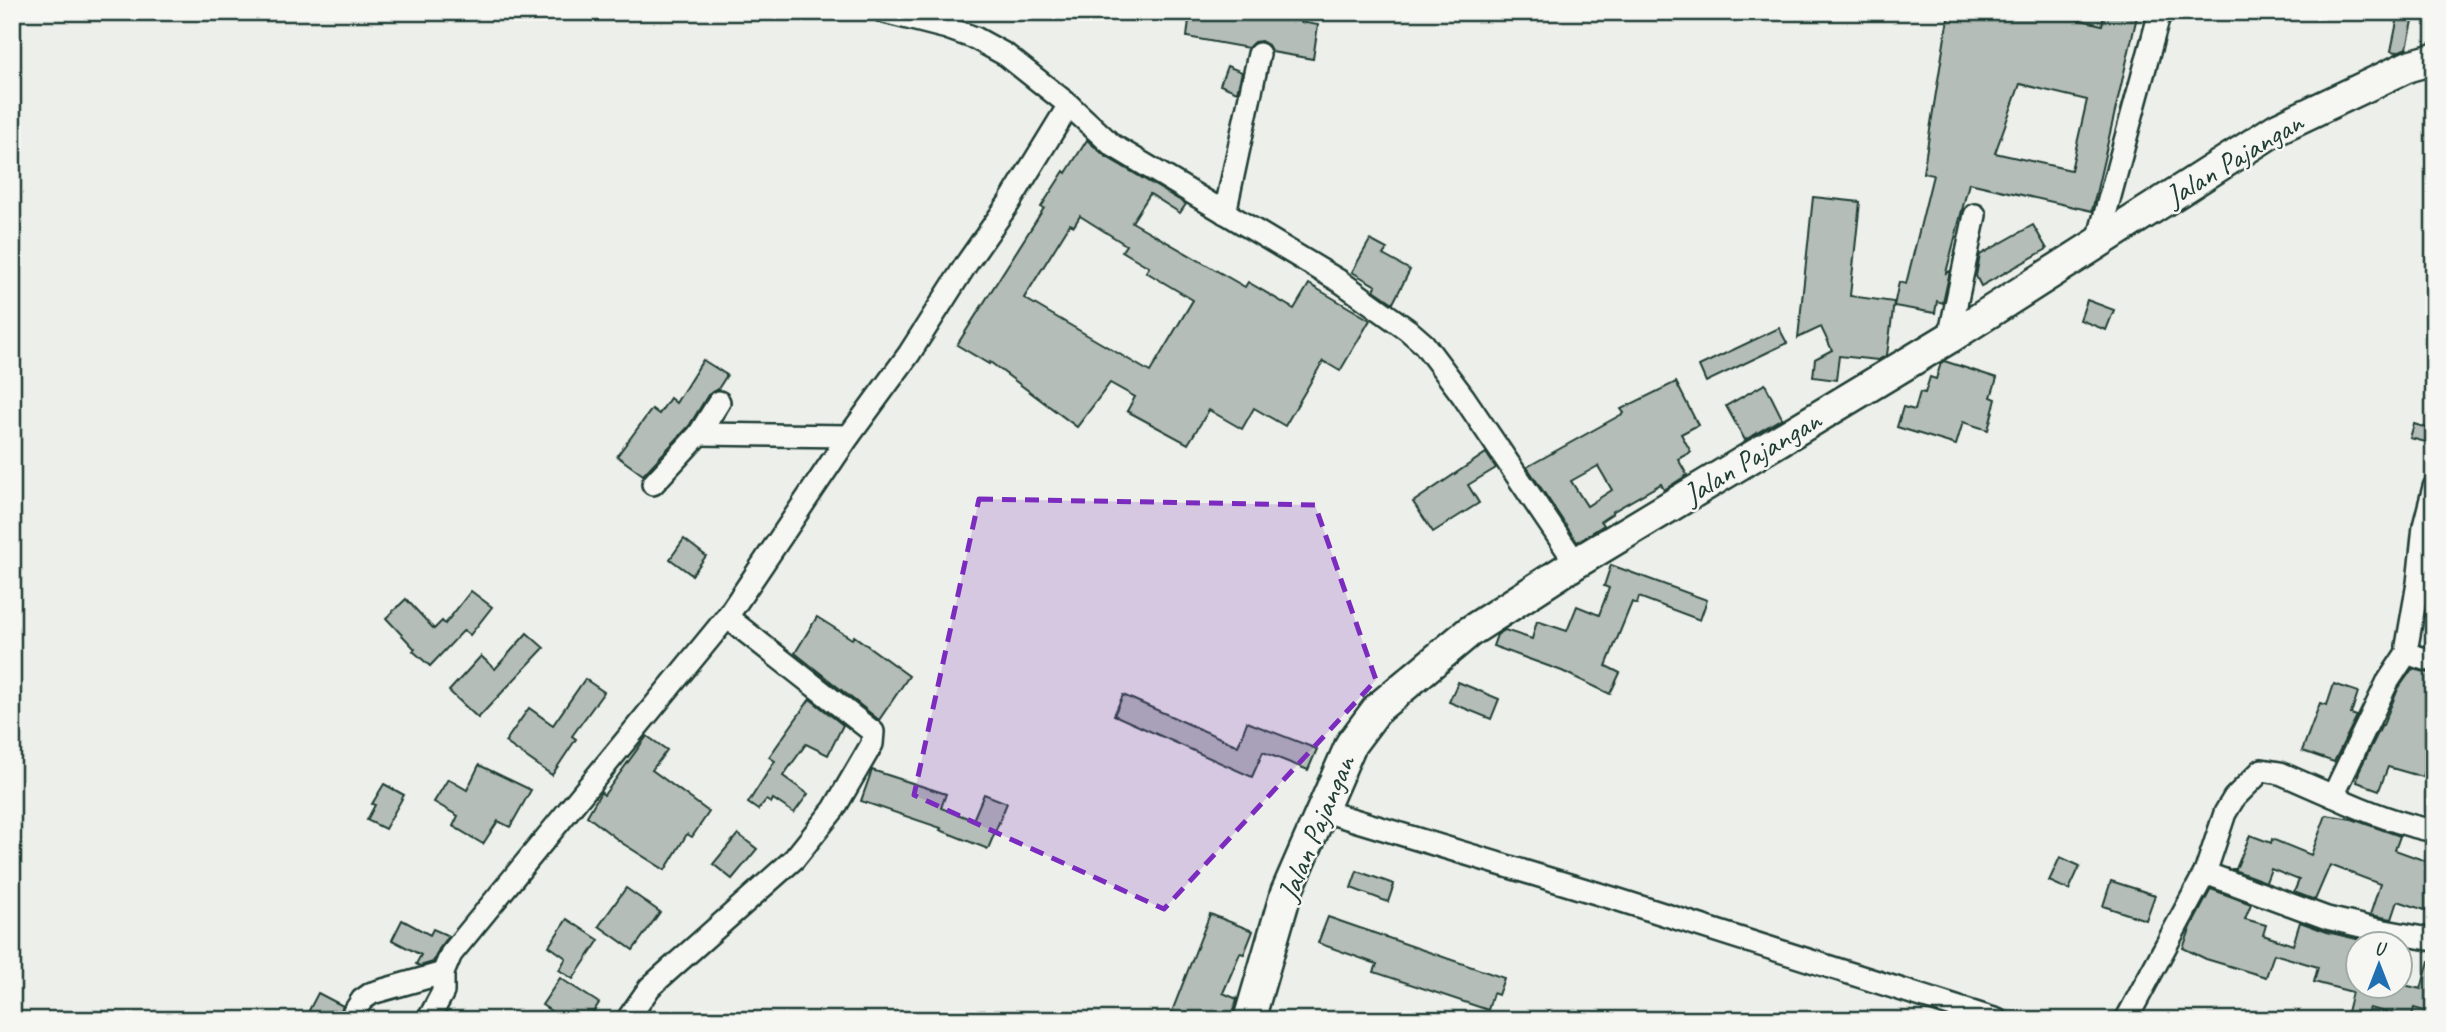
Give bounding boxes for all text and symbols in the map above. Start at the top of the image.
street label: Jalan Pajangan [2157,102,2311,216]
street label: Jalan Pajangan [1675,400,1829,514]
street label: Jalan Pajangan [1268,748,1364,908]
north arrow [2344,930,2414,1000]
text: U [2374,937,2387,961]

